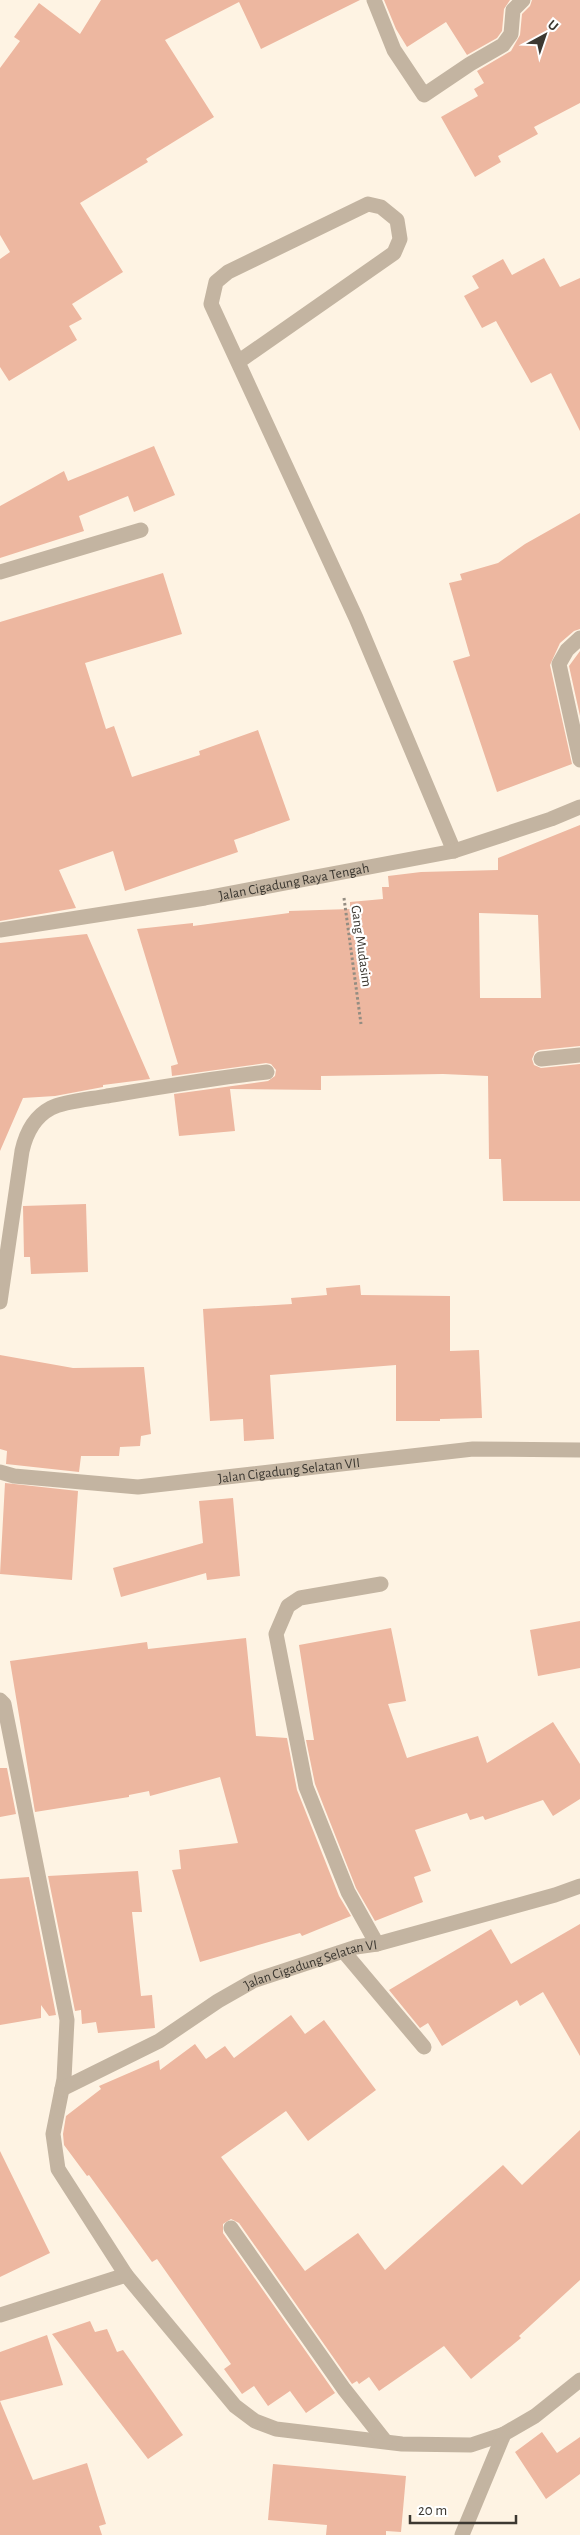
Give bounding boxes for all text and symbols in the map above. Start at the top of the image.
north arrow [520,10,570,60]
text: U [545,18,561,34]
street label: Jalan Cigadung Raya Tengah [218,861,370,903]
street label: Gang Mudasim [348,904,374,988]
street label: Jalan Cigadung Selatan VII [217,1456,361,1486]
street label: Jalan Cigadung Selatan VI [242,1938,378,1993]
scale bar [410,2492,516,2524]
text: 20 m [418,2503,447,2518]

